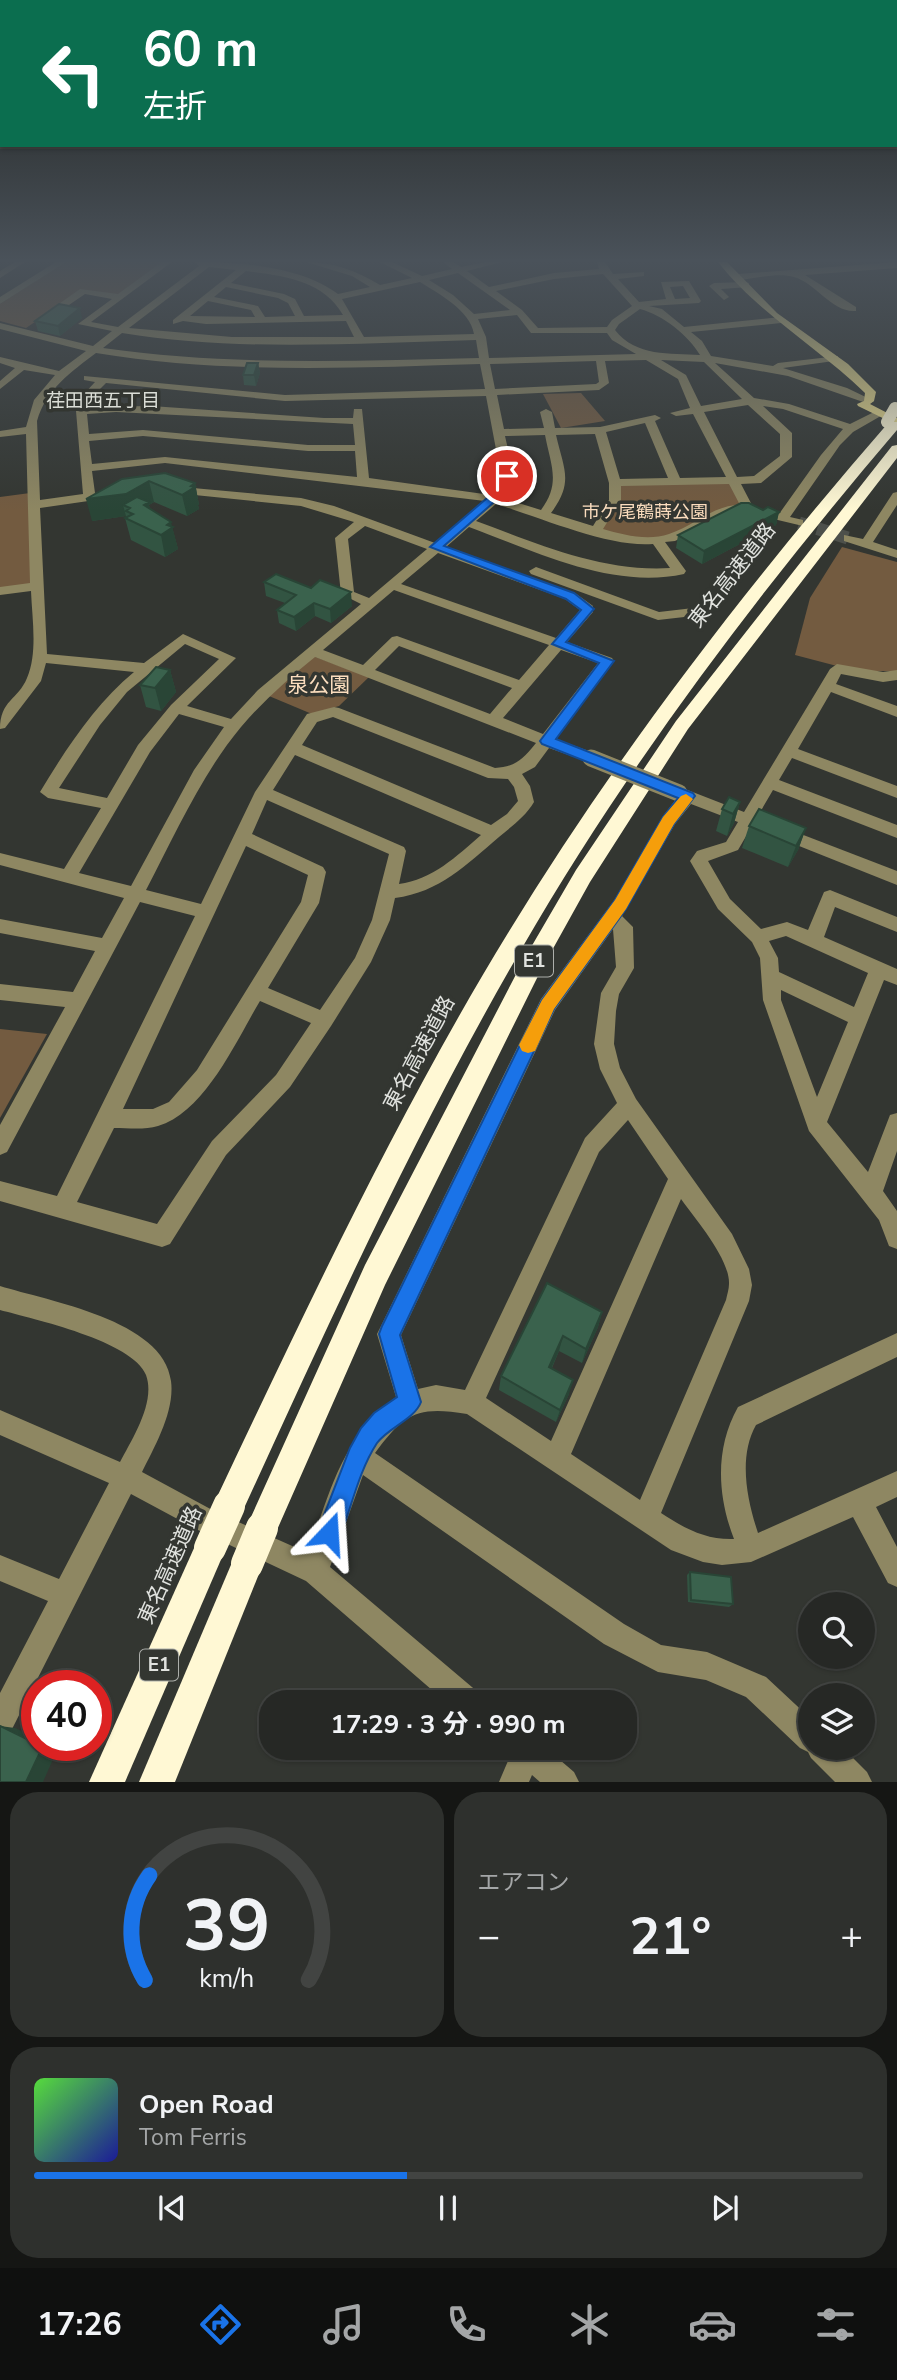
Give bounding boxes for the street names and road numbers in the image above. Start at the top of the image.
street label: 東名高速道路 [682,517,782,633]
road number: E1 [515,945,553,976]
street label: 東名高速道路 [377,991,461,1115]
street label: 東名高速道路 [132,1502,208,1628]
road number: E1 [140,1650,178,1680]

